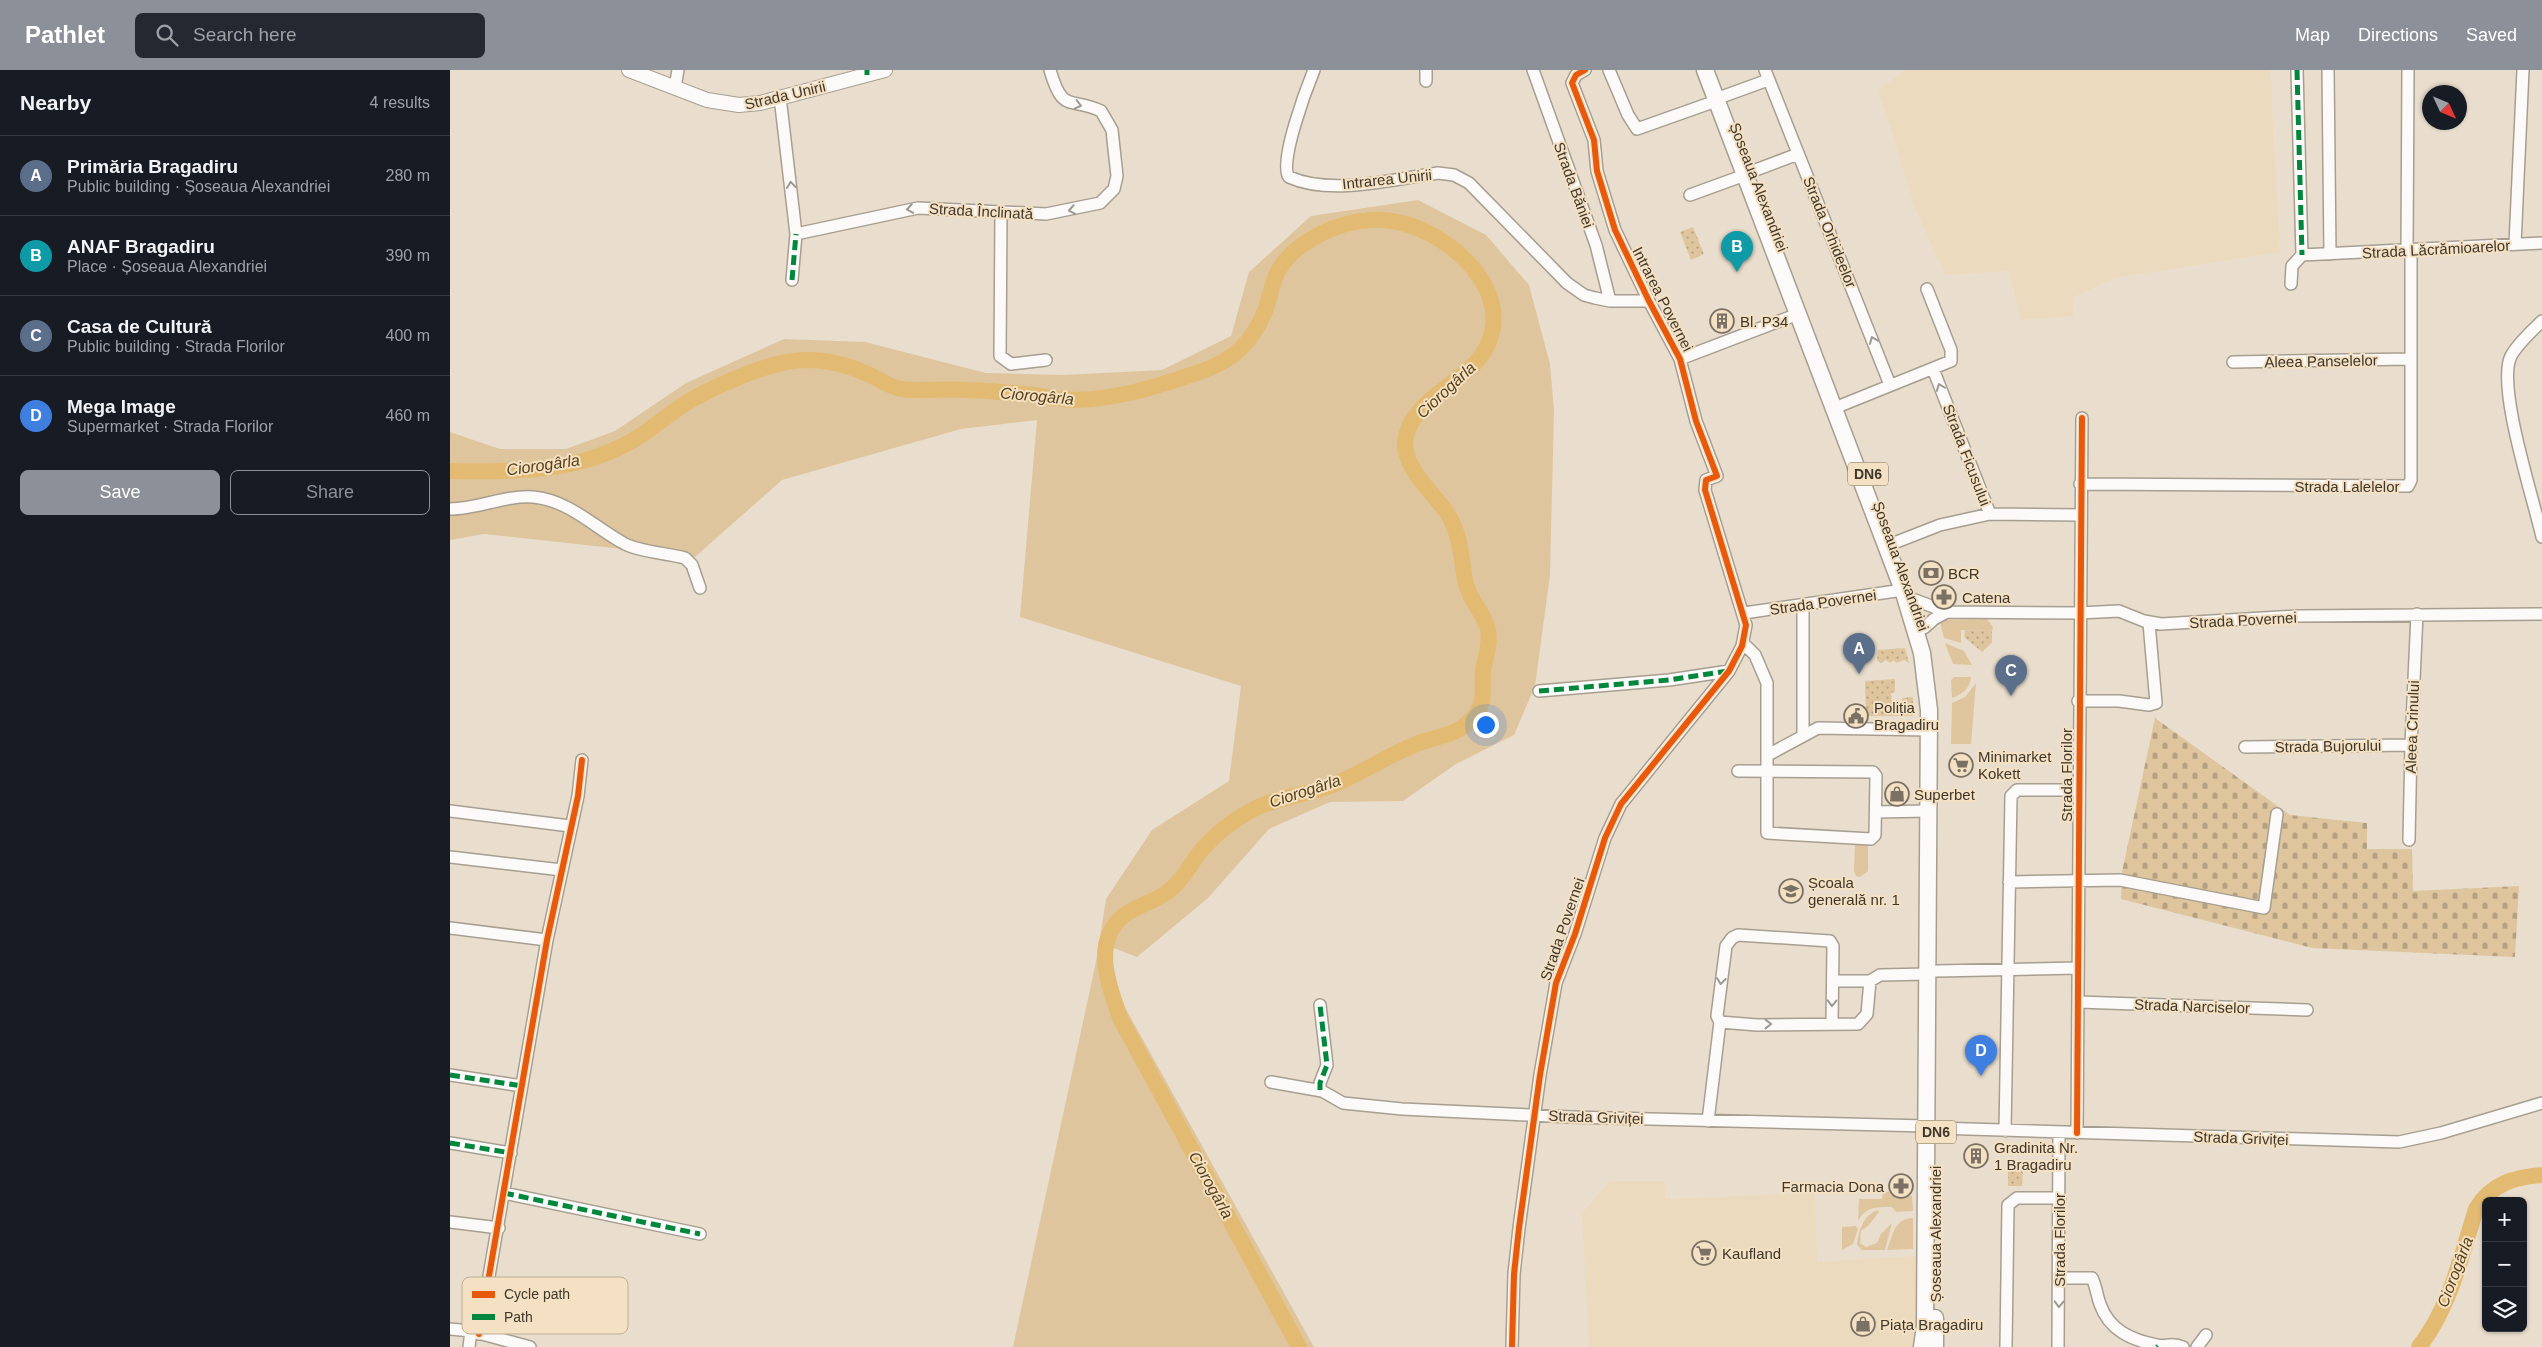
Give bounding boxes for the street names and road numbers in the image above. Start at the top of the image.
street label: Strada Unirii [743,77,827,113]
street label: Șoseaua Alexandriei [1727,120,1791,254]
street label: Strada Băniei [1551,140,1597,230]
street label: Intrarea Unirii [1341,166,1433,192]
street label: Strada Orhideelor [1800,174,1860,290]
street label: Strada Înclinată [929,200,1034,222]
street label: Strada Lăcrămioarelor [2361,237,2511,261]
street label: Intrarea Povernei [1629,244,1697,354]
street label: Aleea Panselelor [2264,352,2378,370]
street label: Strada Ficusului [1940,402,1994,508]
road number: DN6 [1848,462,1888,486]
street label: Strada Lalelelor [2294,478,2400,495]
street label: Șoseaua Alexandriei [1870,499,1932,633]
street label: Strada Povernei [1769,586,1877,618]
street label: Strada Povernei [2189,609,2297,631]
street label: Aleea Crinului [2402,680,2422,774]
street label: Strada Florilor [2058,728,2075,822]
street label: Strada Bujorului [2274,737,2382,755]
street label: Strada Povernei [1536,875,1588,983]
street label: Strada Narciselor [2134,995,2250,1017]
street label: Strada Griviței [1548,1107,1644,1127]
road number: DN6 [1916,1120,1956,1144]
street label: Strada Griviței [2193,1128,2289,1148]
street label: Șoseaua Alexandriei [1927,1166,1944,1302]
street label: Strada Florilor [2051,1193,2068,1287]

